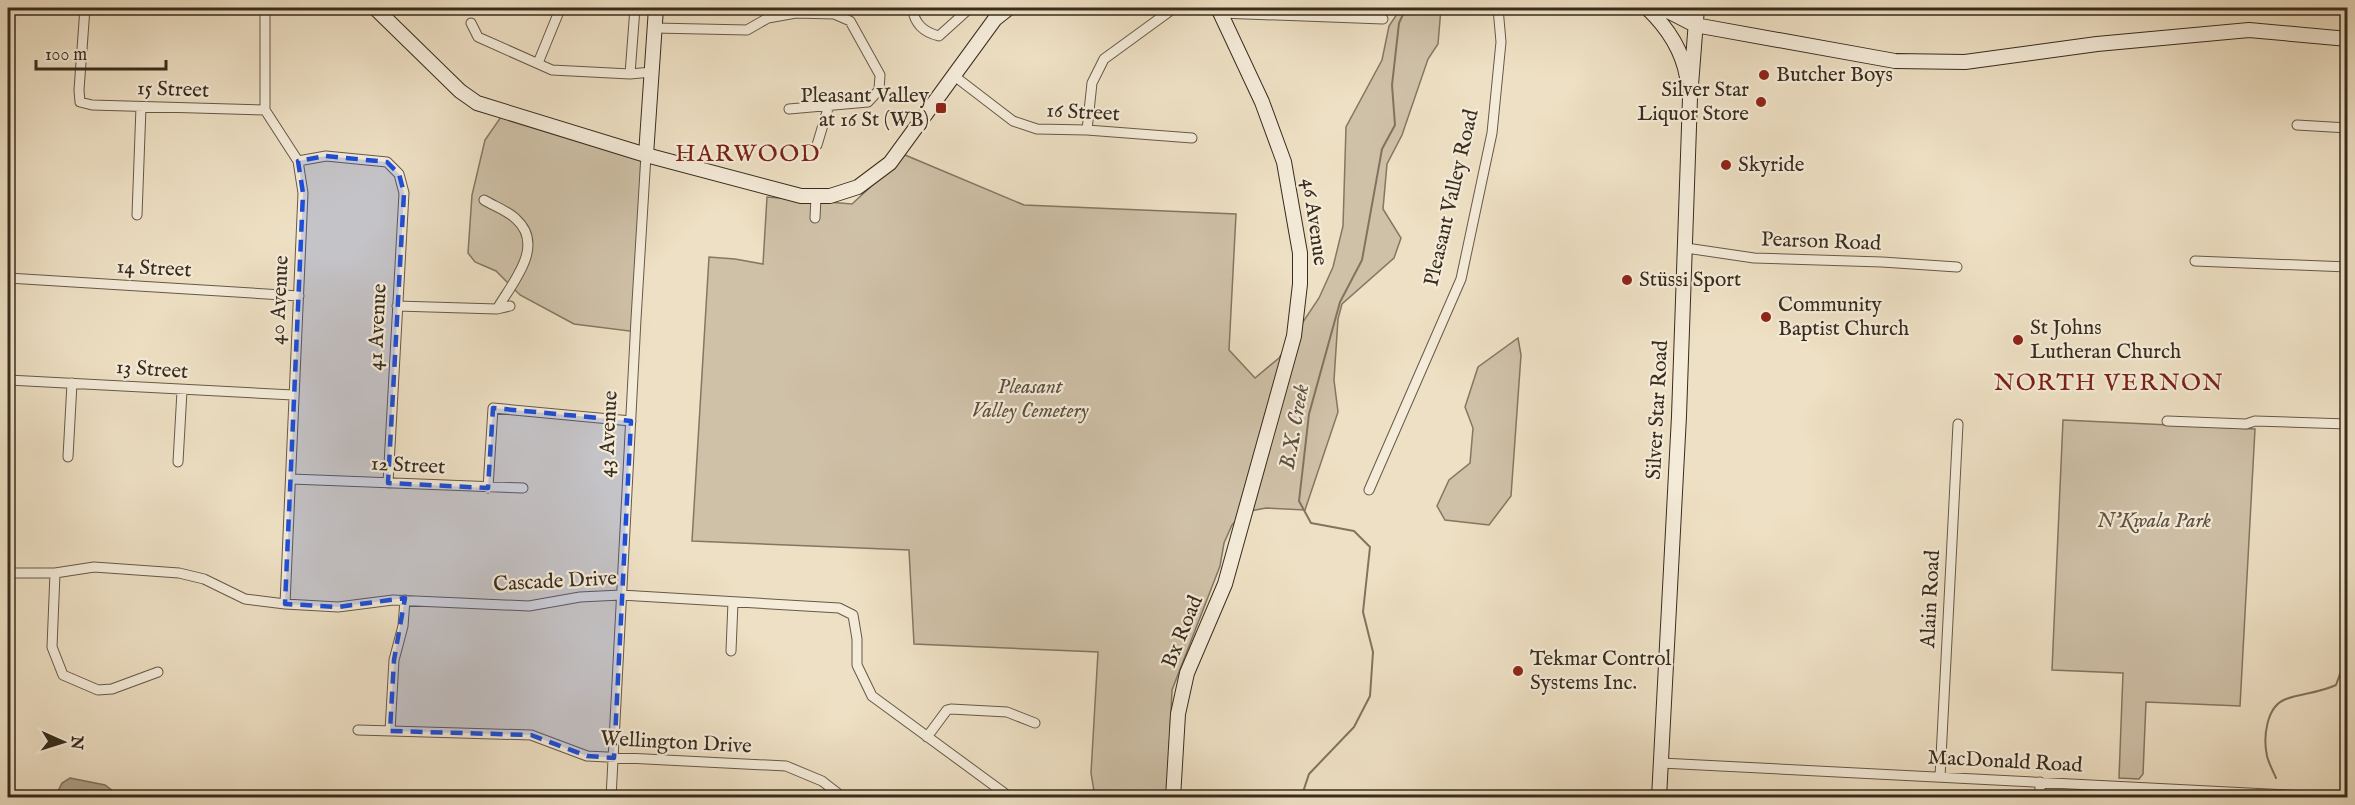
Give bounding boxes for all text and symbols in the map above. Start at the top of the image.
scale bar [36,33,166,71]
text: 100 m [45,44,87,67]
place label: Butcher Boys [1776,62,1893,89]
marker: Butcher Boys [1757,68,1771,82]
street label: 15 Street [136,75,210,105]
place label: Silver Star Liquor Store [1637,77,1749,128]
place label: Pleasant Valley at 16 St (WB) [800,83,930,134]
marker: Silver Star Liquor Store [1754,95,1768,109]
street label: 16 Street [1046,98,1120,128]
marker: Pleasant Valley at 16 St (WB) [934,101,948,115]
street label: Pleasant Valley Road [1419,106,1486,289]
district label: HARWOOD [675,139,821,170]
place label: Skyride [1738,152,1805,179]
marker: Skyride [1719,158,1733,172]
street label: 46 Avenue [1295,177,1334,268]
street label: Pearson Road [1760,226,1882,258]
street label: 14 Street [116,254,192,284]
street label: 40 Avenue [264,254,296,345]
place label: Stüssi Sport [1639,267,1741,294]
marker: Stüssi Sport [1620,273,1634,287]
street label: 41 Avenue [362,283,394,371]
place label: Community Baptist Church [1778,292,1909,343]
marker: Community Baptist Church [1759,310,1773,324]
place label: St Johns Lutheran Church [2030,315,2181,366]
marker: St Johns Lutheran Church [2011,333,2025,347]
street label: Silver Star Road [1641,339,1675,481]
street label: 13 Street [115,354,189,386]
district label: NORTH VERNON [1994,368,2224,399]
park label: Pleasant Valley Cemetery [971,374,1089,425]
water label: B.X. Creek [1274,382,1316,472]
street label: 43 Avenue [593,390,625,478]
street label: 12 Street [370,451,446,481]
park label: N'Kwala Park [2097,508,2212,535]
street label: Alain Road [1915,549,1947,650]
street label: Cascade Drive [492,565,618,599]
street label: Bx Road [1156,591,1210,672]
place label: Tekmar Control Systems Inc. [1530,646,1671,697]
marker: Tekmar Control Systems Inc. [1511,664,1525,678]
north arrow [33,712,93,772]
street label: Wellington Drive [600,726,753,760]
text: N [66,734,86,750]
street label: MacDonald Road [1927,744,2084,780]

